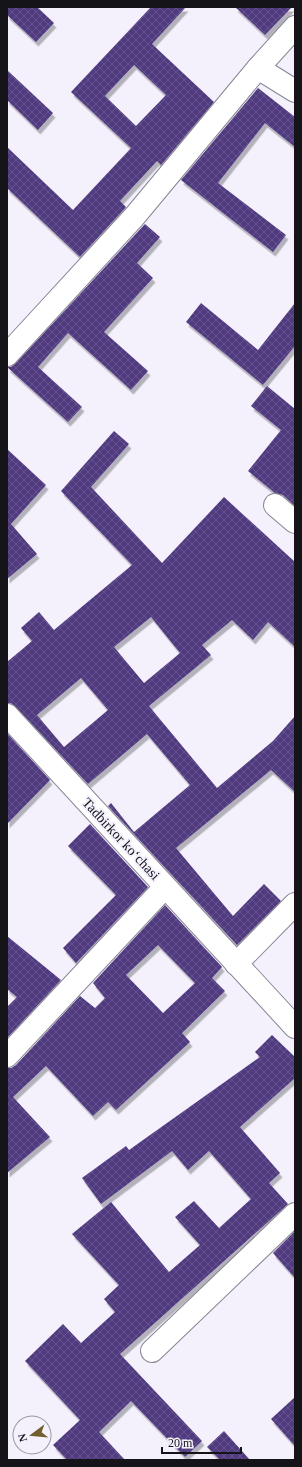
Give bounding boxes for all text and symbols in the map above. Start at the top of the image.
street label: Tadbirkor koʻchasi [79,795,163,883]
north arrow [12,1415,52,1455]
scale bar [162,1429,241,1455]
text: N [16,1432,29,1443]
text: 20 m [168,1436,193,1450]

